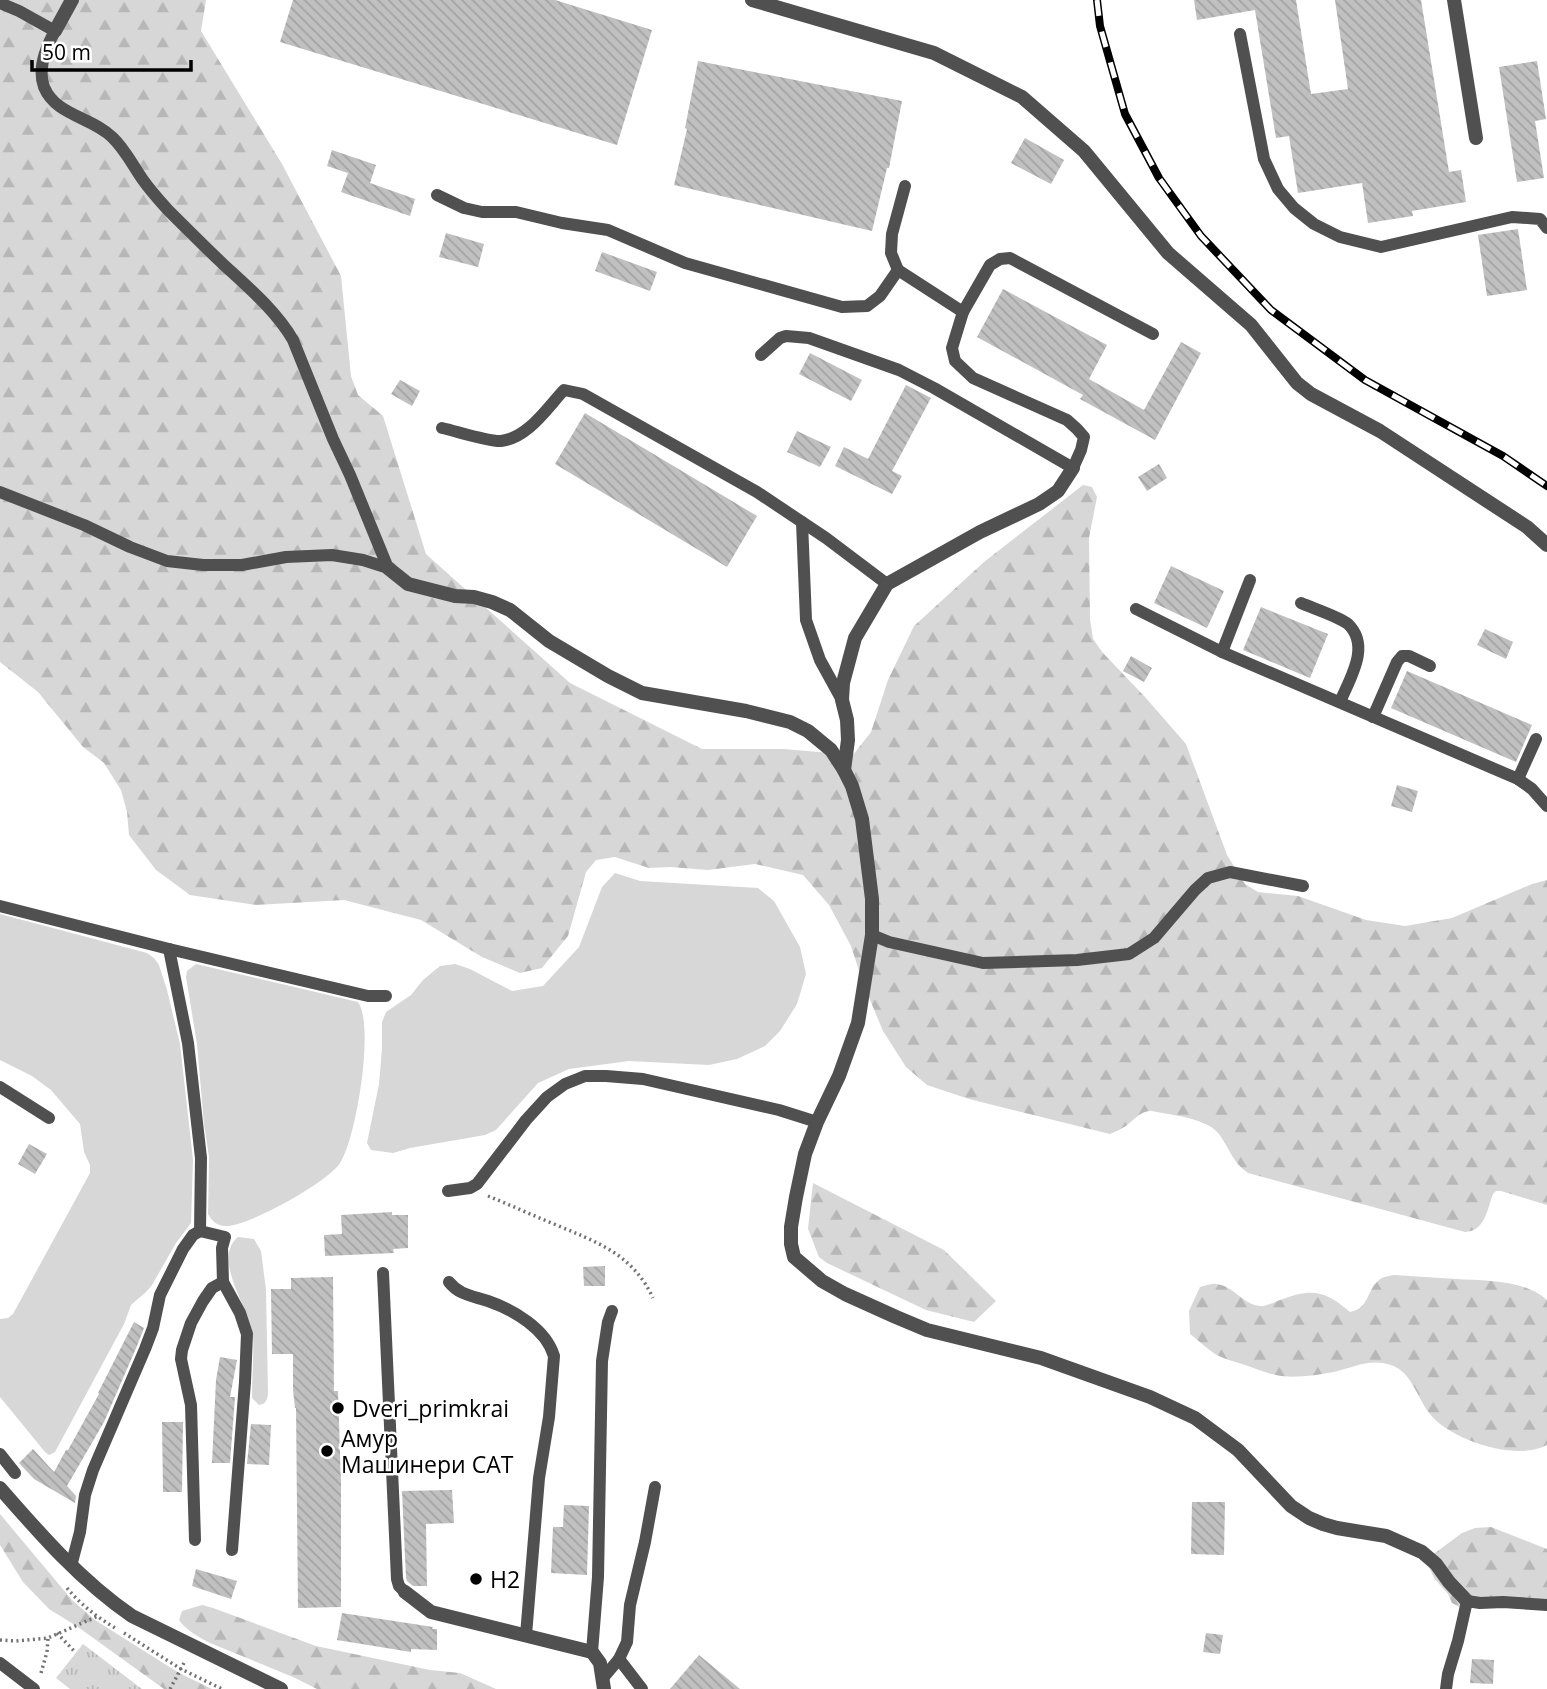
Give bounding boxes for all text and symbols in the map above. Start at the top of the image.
scale bar [32,28,191,72]
text: 50 m [42,38,91,66]
place label: Dveri_primkrai [352,1392,509,1424]
marker: Dveri_primkrai [330,1400,346,1416]
place label: Амур Машинери CAT [341,1422,514,1480]
marker: Амур Машинери CAT [319,1443,335,1459]
place label: H2 [490,1563,520,1595]
marker: H2 [468,1571,484,1587]

